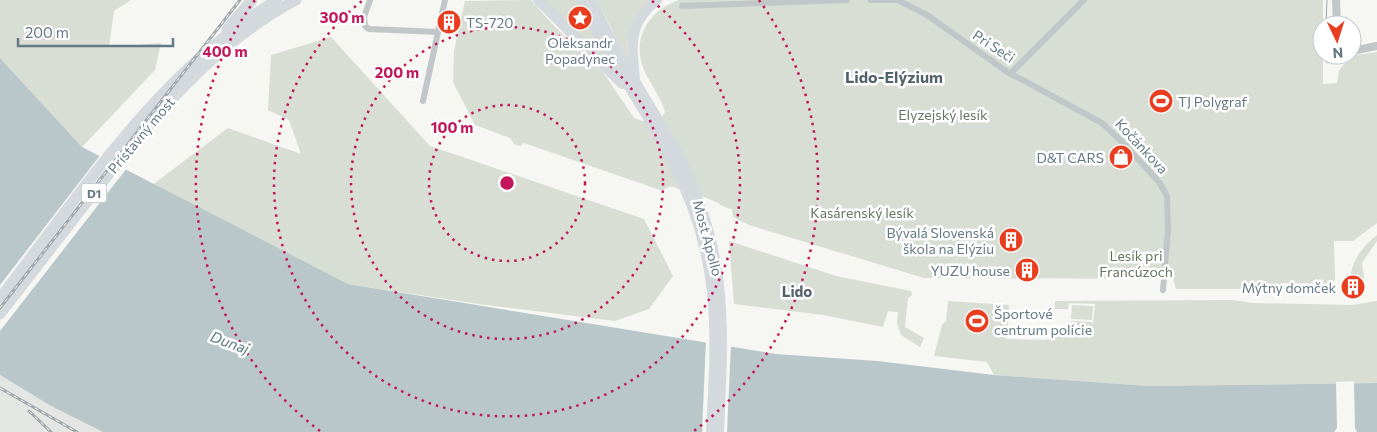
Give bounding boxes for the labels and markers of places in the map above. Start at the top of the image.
place icon: Oleksandr Popadynec [567,5,593,31]
building icon: TS-720 [436,9,462,35]
place label: TS-720 [466,14,513,31]
place label: Oleksandr Popadynec [545,34,615,67]
sports icon: TJ Polygraf [1148,88,1174,114]
place label: TJ Polygraf [1178,93,1248,110]
shop icon: D&T CARS [1108,144,1134,170]
place label: D&T CARS [1037,149,1104,166]
centre of rings [498,174,516,192]
place label: Bývalá Slovenská škola na Elýziu [886,224,994,257]
building icon: Bývalá Slovenská škola na Elýziu [998,227,1024,253]
building icon: YUZU house [1014,257,1040,283]
place label: YUZU house [930,262,1010,279]
building icon: Mýtny domček [1340,274,1366,300]
place label: Mýtny domček [1242,279,1336,296]
place label: Športové centrum polície [994,305,1092,338]
sports icon: Športové centrum polície [964,308,990,334]

